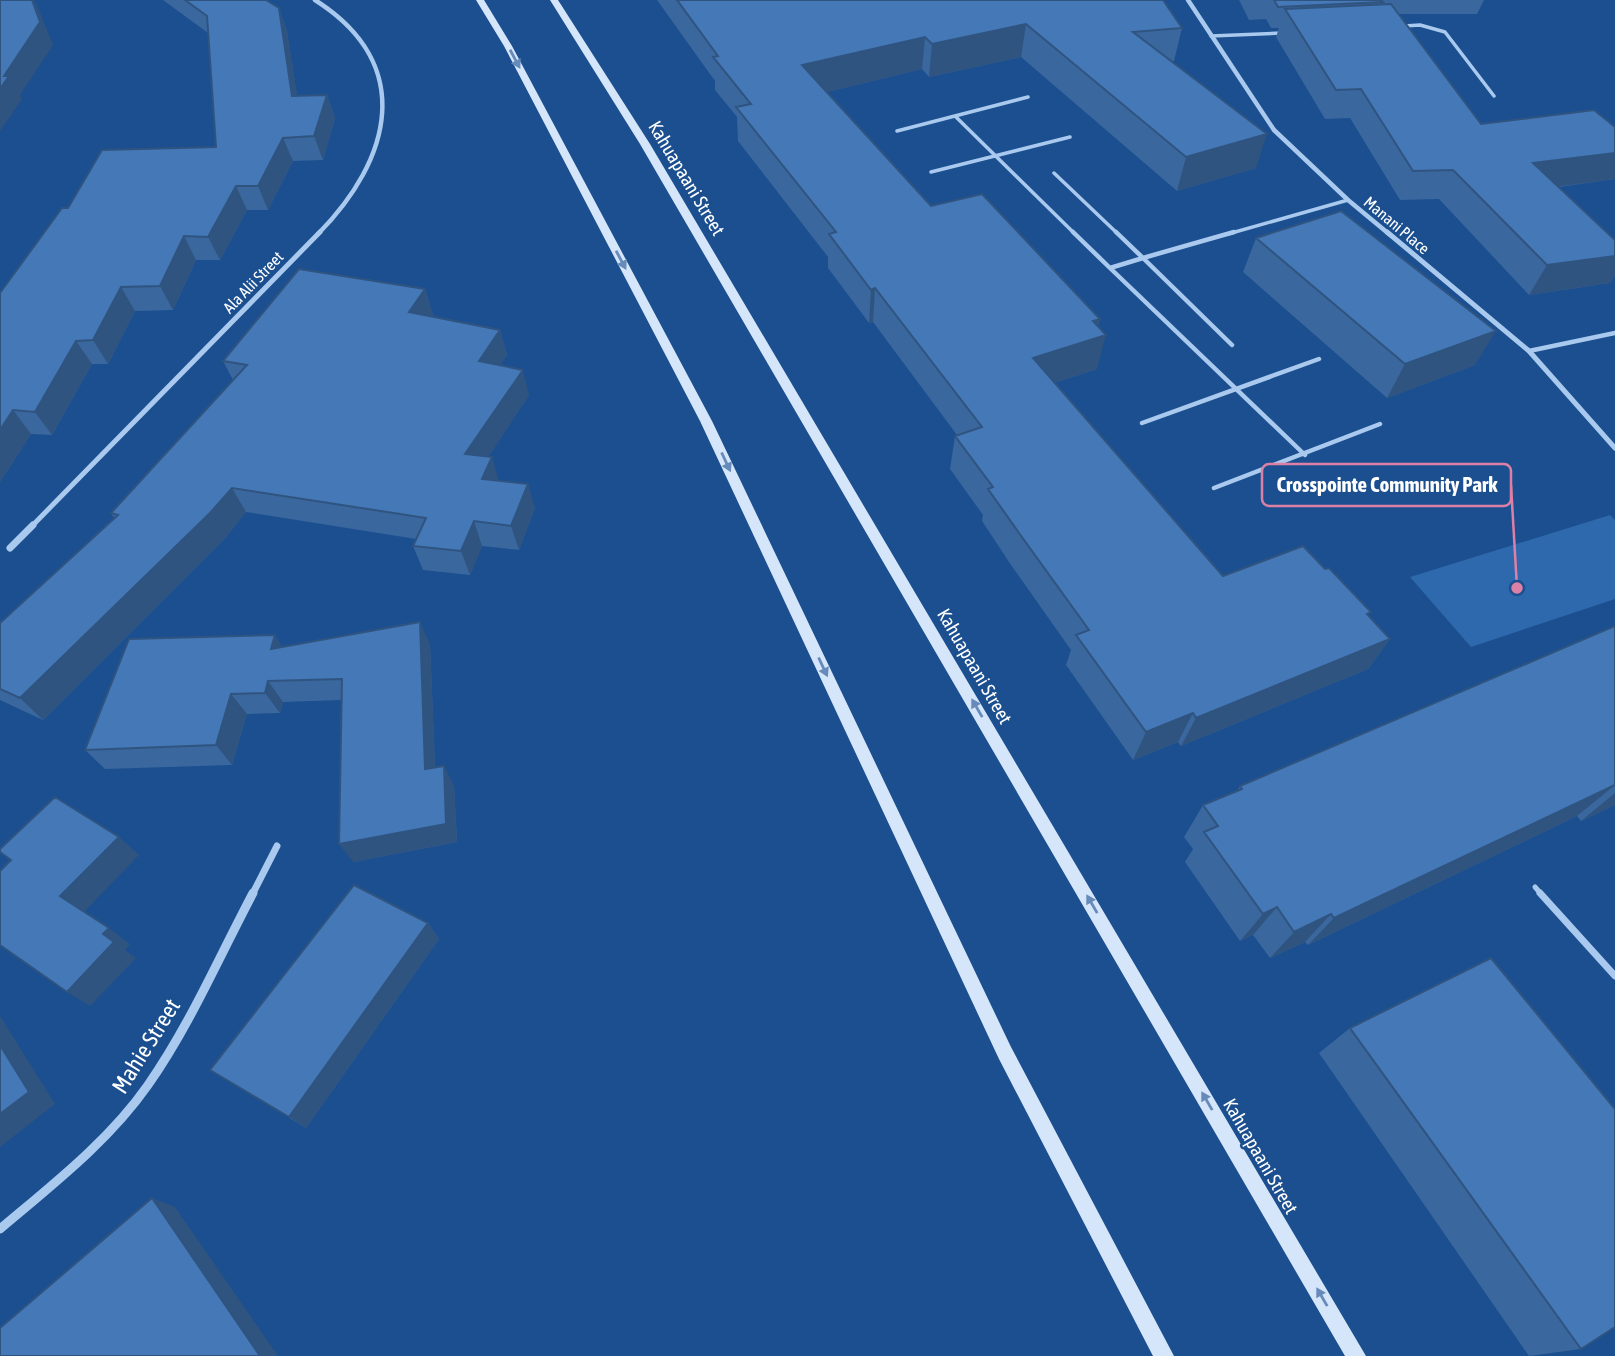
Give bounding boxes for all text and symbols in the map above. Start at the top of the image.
one-way arrow [509,49,521,69]
street label: Kahuapaani Street [644,117,730,239]
street label: Manani Place [1361,192,1433,258]
street label: Ala Alii Street [219,247,287,316]
one-way arrow [615,250,627,270]
one-way arrow [720,452,731,472]
callout: Crosspointe Community Park [1262,464,1511,506]
text: Crosspointe Community Park [1277,472,1498,496]
street label: Kahuapaani Street [933,604,1017,728]
one-way arrow [818,657,829,678]
one-way arrow [971,698,984,717]
one-way arrow [1086,895,1098,914]
street label: Mahie Street [107,994,185,1098]
one-way arrow [1201,1091,1213,1110]
street label: Kahuapaani Street [1219,1094,1303,1218]
one-way arrow [1316,1288,1328,1307]

